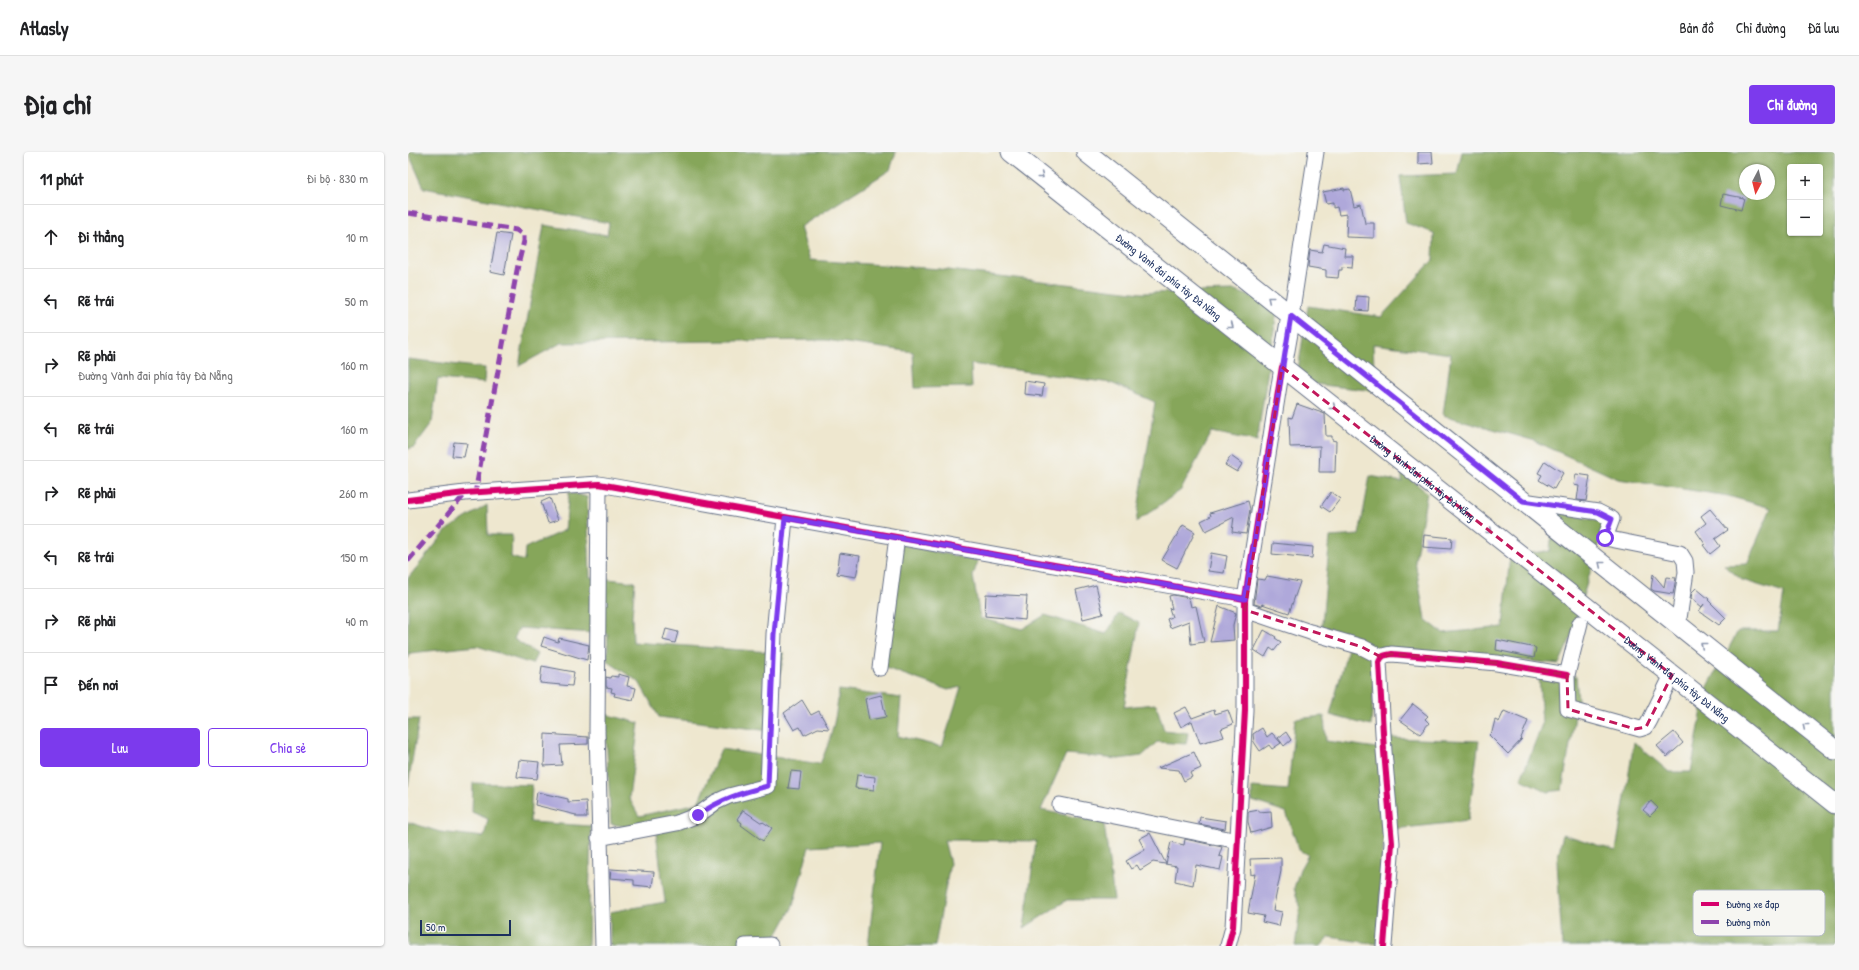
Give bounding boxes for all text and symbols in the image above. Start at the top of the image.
text: Atlasly [20,15,69,41]
text: Bản đồ [1680,18,1714,37]
text: Chỉ đường [1736,18,1786,37]
text: Đã lưu [1808,18,1839,37]
text: Địa chỉ [24,85,92,123]
button: Chỉ đường [1749,85,1835,124]
north arrow [1739,164,1775,200]
map controls [1787,164,1823,236]
button: + [1787,164,1823,200]
text: 11 phút [40,167,83,190]
text: Đi bộ · 830 m [307,169,368,187]
one-way arrow [1037,172,1044,179]
button: − [1787,200,1823,236]
icon: ahead [40,226,62,248]
text: Đi thẳng [78,226,124,247]
text: 10 m [346,228,368,246]
street label: Đường Vành đai phía tây Đà Nẵng [1113,231,1224,323]
icon: left [40,290,62,312]
text: Rẽ trái [78,290,114,311]
text: 50 m [345,292,368,310]
one-way arrow [1267,297,1274,304]
one-way arrow [1227,322,1234,329]
text: Rẽ phải [78,345,116,366]
icon: right [40,354,62,376]
text: 160 m [340,356,368,374]
text: Đường Vành đai phía tây Đà Nẵng [78,366,233,384]
one-way arrow [1329,402,1336,409]
icon: left [40,418,62,440]
text: Rẽ trái [78,418,114,439]
text: 160 m [340,420,368,438]
street label: Đường Vành đai phía tây Đà Nẵng [1367,432,1479,524]
icon: right [40,482,62,504]
text: Rẽ phải [78,482,116,503]
text: 260 m [339,484,368,502]
one-way arrow [1486,526,1493,533]
route start [1596,529,1614,547]
icon: left [40,546,62,568]
text: Rẽ trái [78,546,114,567]
text: 150 m [340,548,368,566]
one-way arrow [1599,561,1606,568]
icon: right [40,610,62,632]
text: Rẽ phải [78,610,116,631]
text: 40 m [345,612,368,630]
street label: Đường Vành đai phía tây Đà Nẵng [1621,633,1733,725]
one-way arrow [1700,642,1707,649]
icon: arrive [40,674,62,696]
text: Đến nơi [78,674,119,695]
one-way arrow [1802,723,1809,730]
button: Lưu [40,728,200,767]
button: Chia sẻ [208,728,368,767]
route end [689,806,707,824]
legend [1693,890,1825,936]
text: Đường xe đạp [1726,897,1779,911]
text: Đường mòn [1726,915,1770,929]
scale bar [420,918,511,937]
text: 50 m [426,920,446,934]

